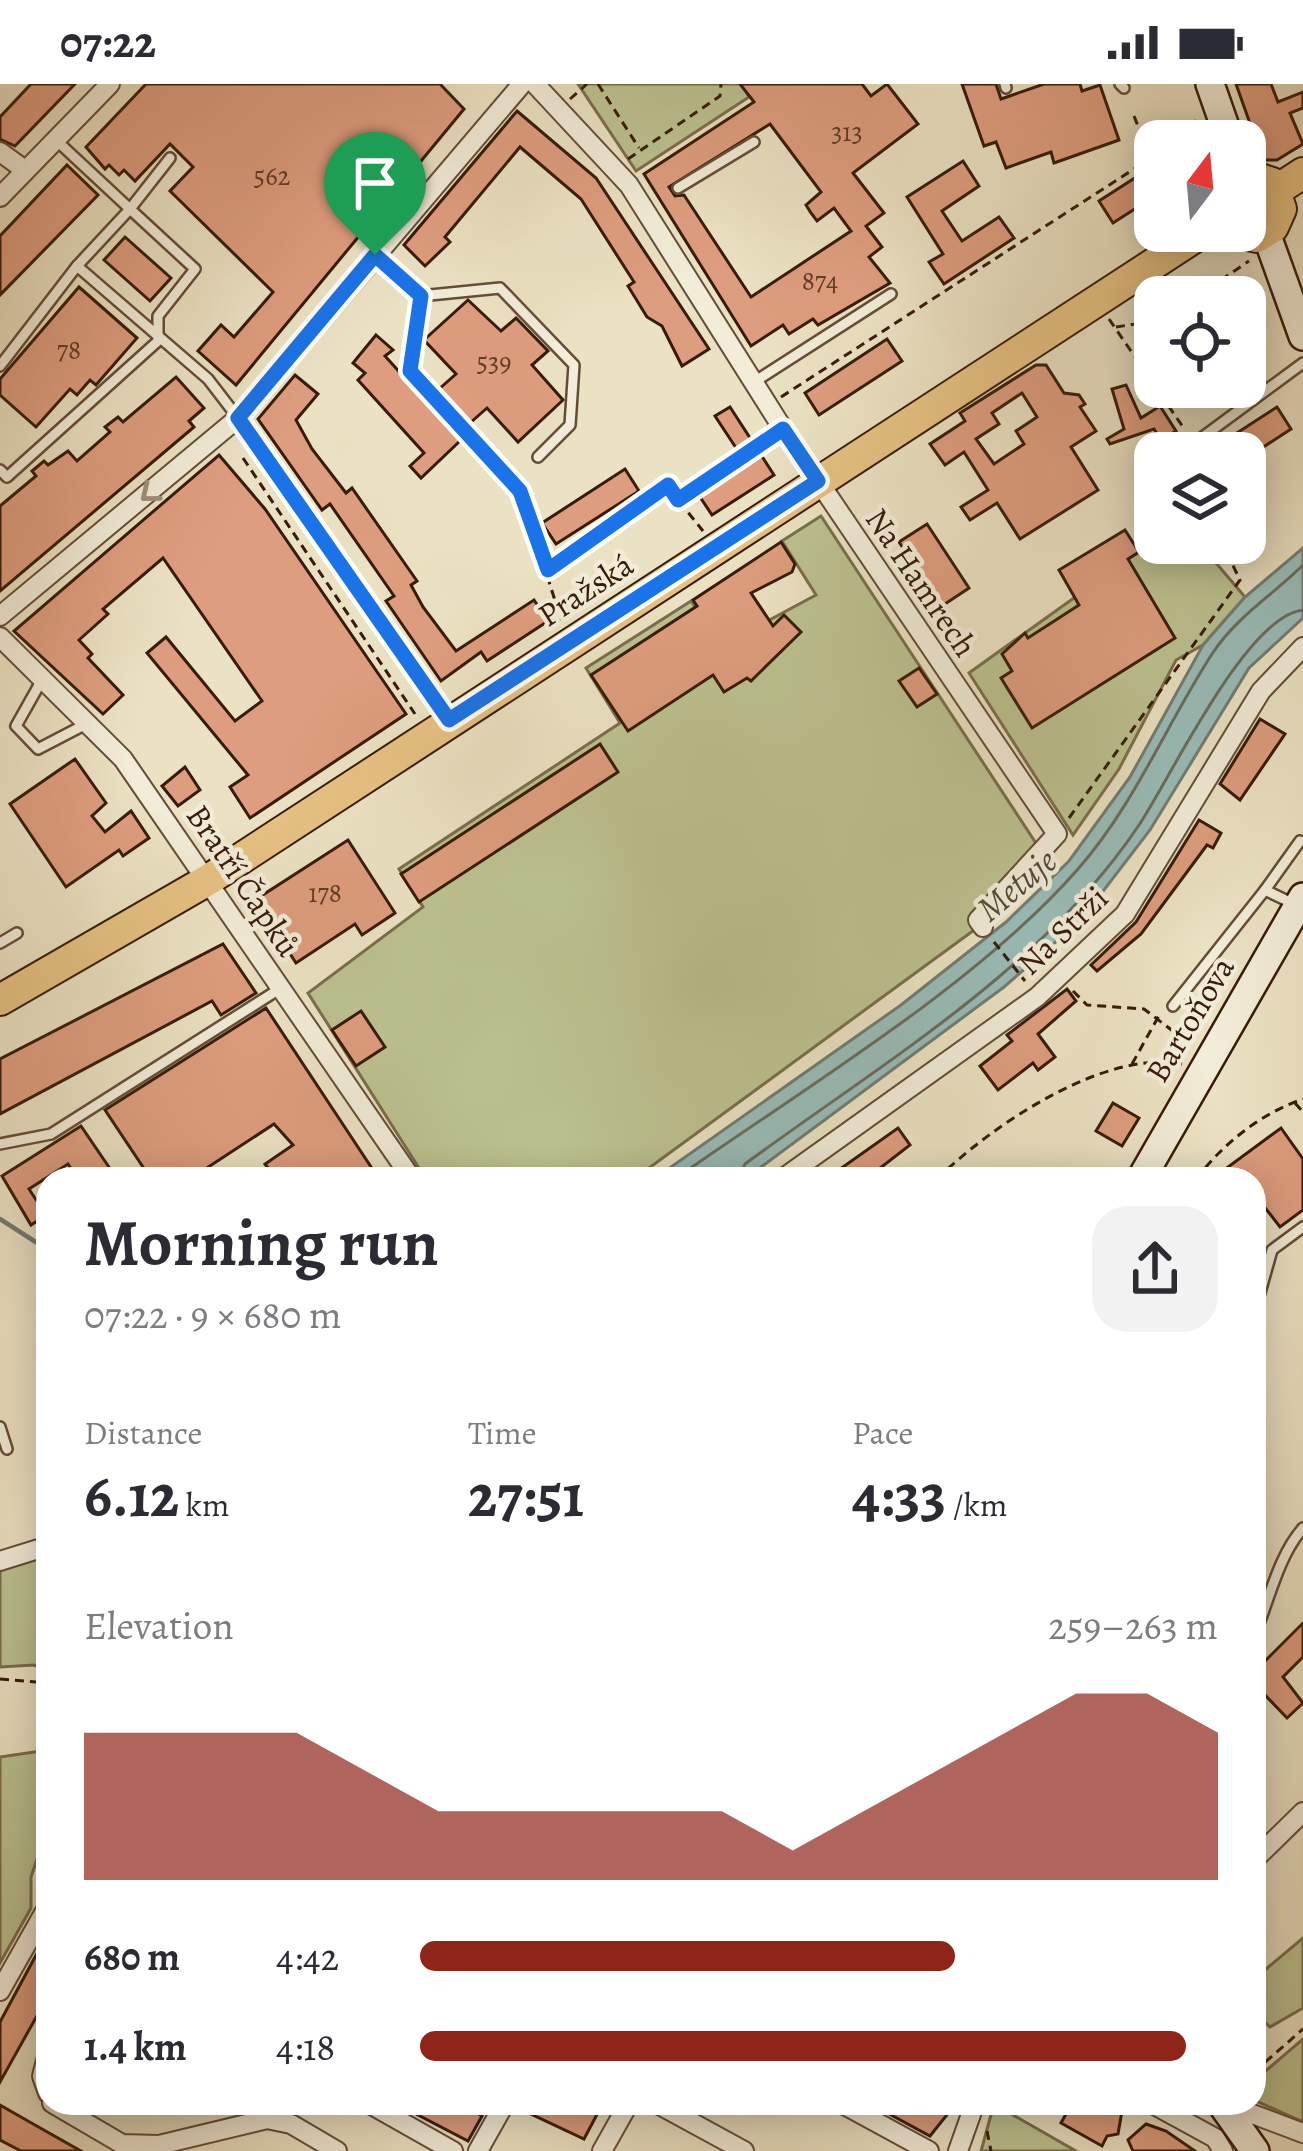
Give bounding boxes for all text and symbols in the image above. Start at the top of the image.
text: 07:22 [60,11,156,73]
house number: 313 [831,114,863,150]
north arrow [1134,120,1266,252]
map controls [1134,120,1266,564]
pin [324,132,426,255]
icon: arrive [342,150,408,216]
house number: 562 [254,158,291,194]
house number: 874 [802,263,838,299]
button: locate [1134,276,1266,408]
house number: 78 [57,332,81,368]
house number: 539 [476,344,512,380]
button: layers [1134,432,1266,564]
one-way arrow [141,479,163,501]
street label: Na Hamrech [855,499,988,666]
street label: Pražská [529,542,642,637]
street label: Bratří Čapků [176,796,311,965]
water label: Metuje [966,836,1067,932]
house number: 178 [308,875,342,911]
street label: Na Strži [1007,876,1118,985]
street label: Bartoňova [1134,948,1245,1090]
text: Morning run [84,1198,439,1288]
button: share [1092,1206,1218,1332]
text: 07:22 · 9 × 680 m [84,1288,341,1341]
text: Distance [84,1410,202,1455]
text: Time [468,1410,537,1455]
text: Pace [852,1410,913,1455]
text: 6.12 [84,1455,179,1537]
text: 27:51 [468,1455,584,1537]
text: 4:33 [852,1455,946,1537]
text: km [179,1482,229,1527]
text: /km [946,1482,1007,1527]
text: Elevation [84,1599,234,1652]
text: 259–263 m [1048,1599,1218,1652]
text: 680 m [84,1930,180,1983]
text: 4:42 [276,1930,339,1983]
text: 1.4 km [84,2020,187,2073]
text: 4:18 [276,2020,335,2073]

